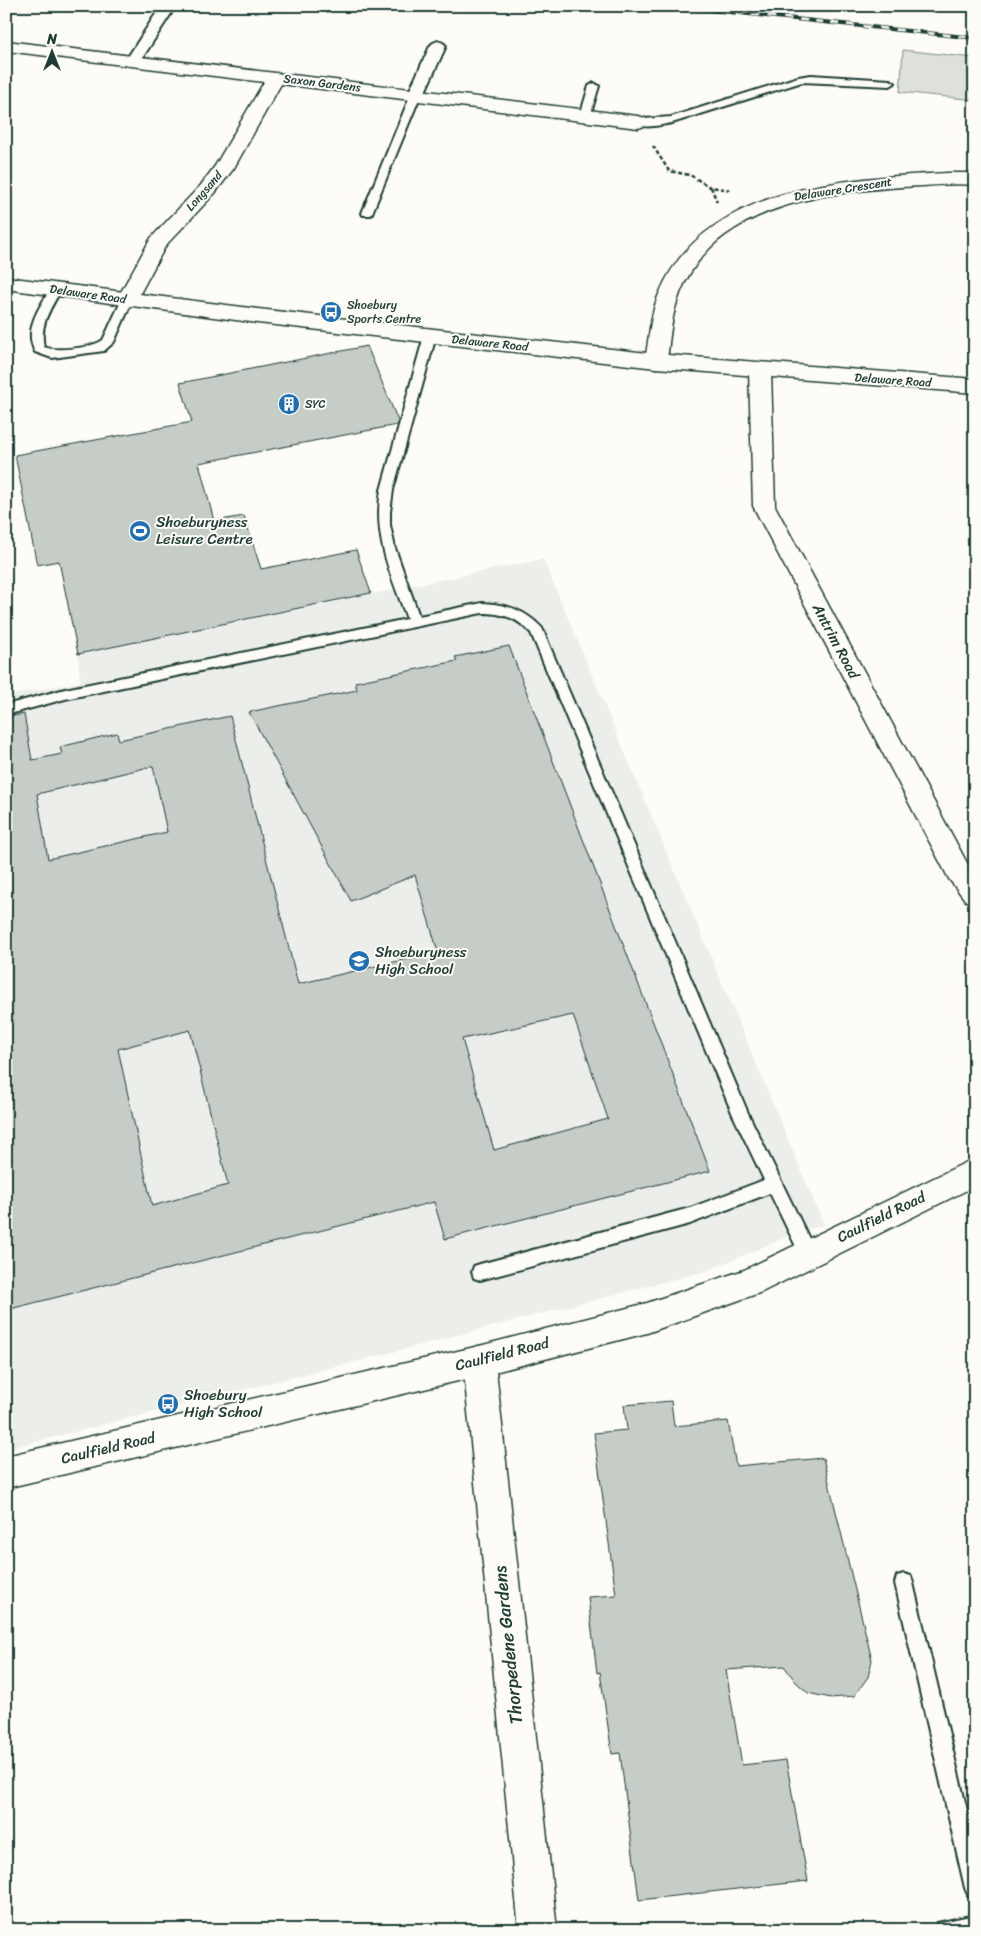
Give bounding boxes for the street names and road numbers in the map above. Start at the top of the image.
street label: Saxon Gardens [282,67,362,99]
street label: Longsand [180,165,228,216]
street label: Delaware Crescent [792,170,894,208]
street label: Delaware Road [48,278,129,310]
street label: Delaware Road [451,328,531,358]
street label: Delaware Road [854,366,934,394]
street label: Antrim Road [805,598,867,684]
street label: Caulfield Road [832,1184,931,1250]
street label: Caulfield Road [452,1330,553,1378]
street label: Caulfield Road [58,1424,159,1471]
street label: Thorpedene Gardens [484,1563,532,1726]

